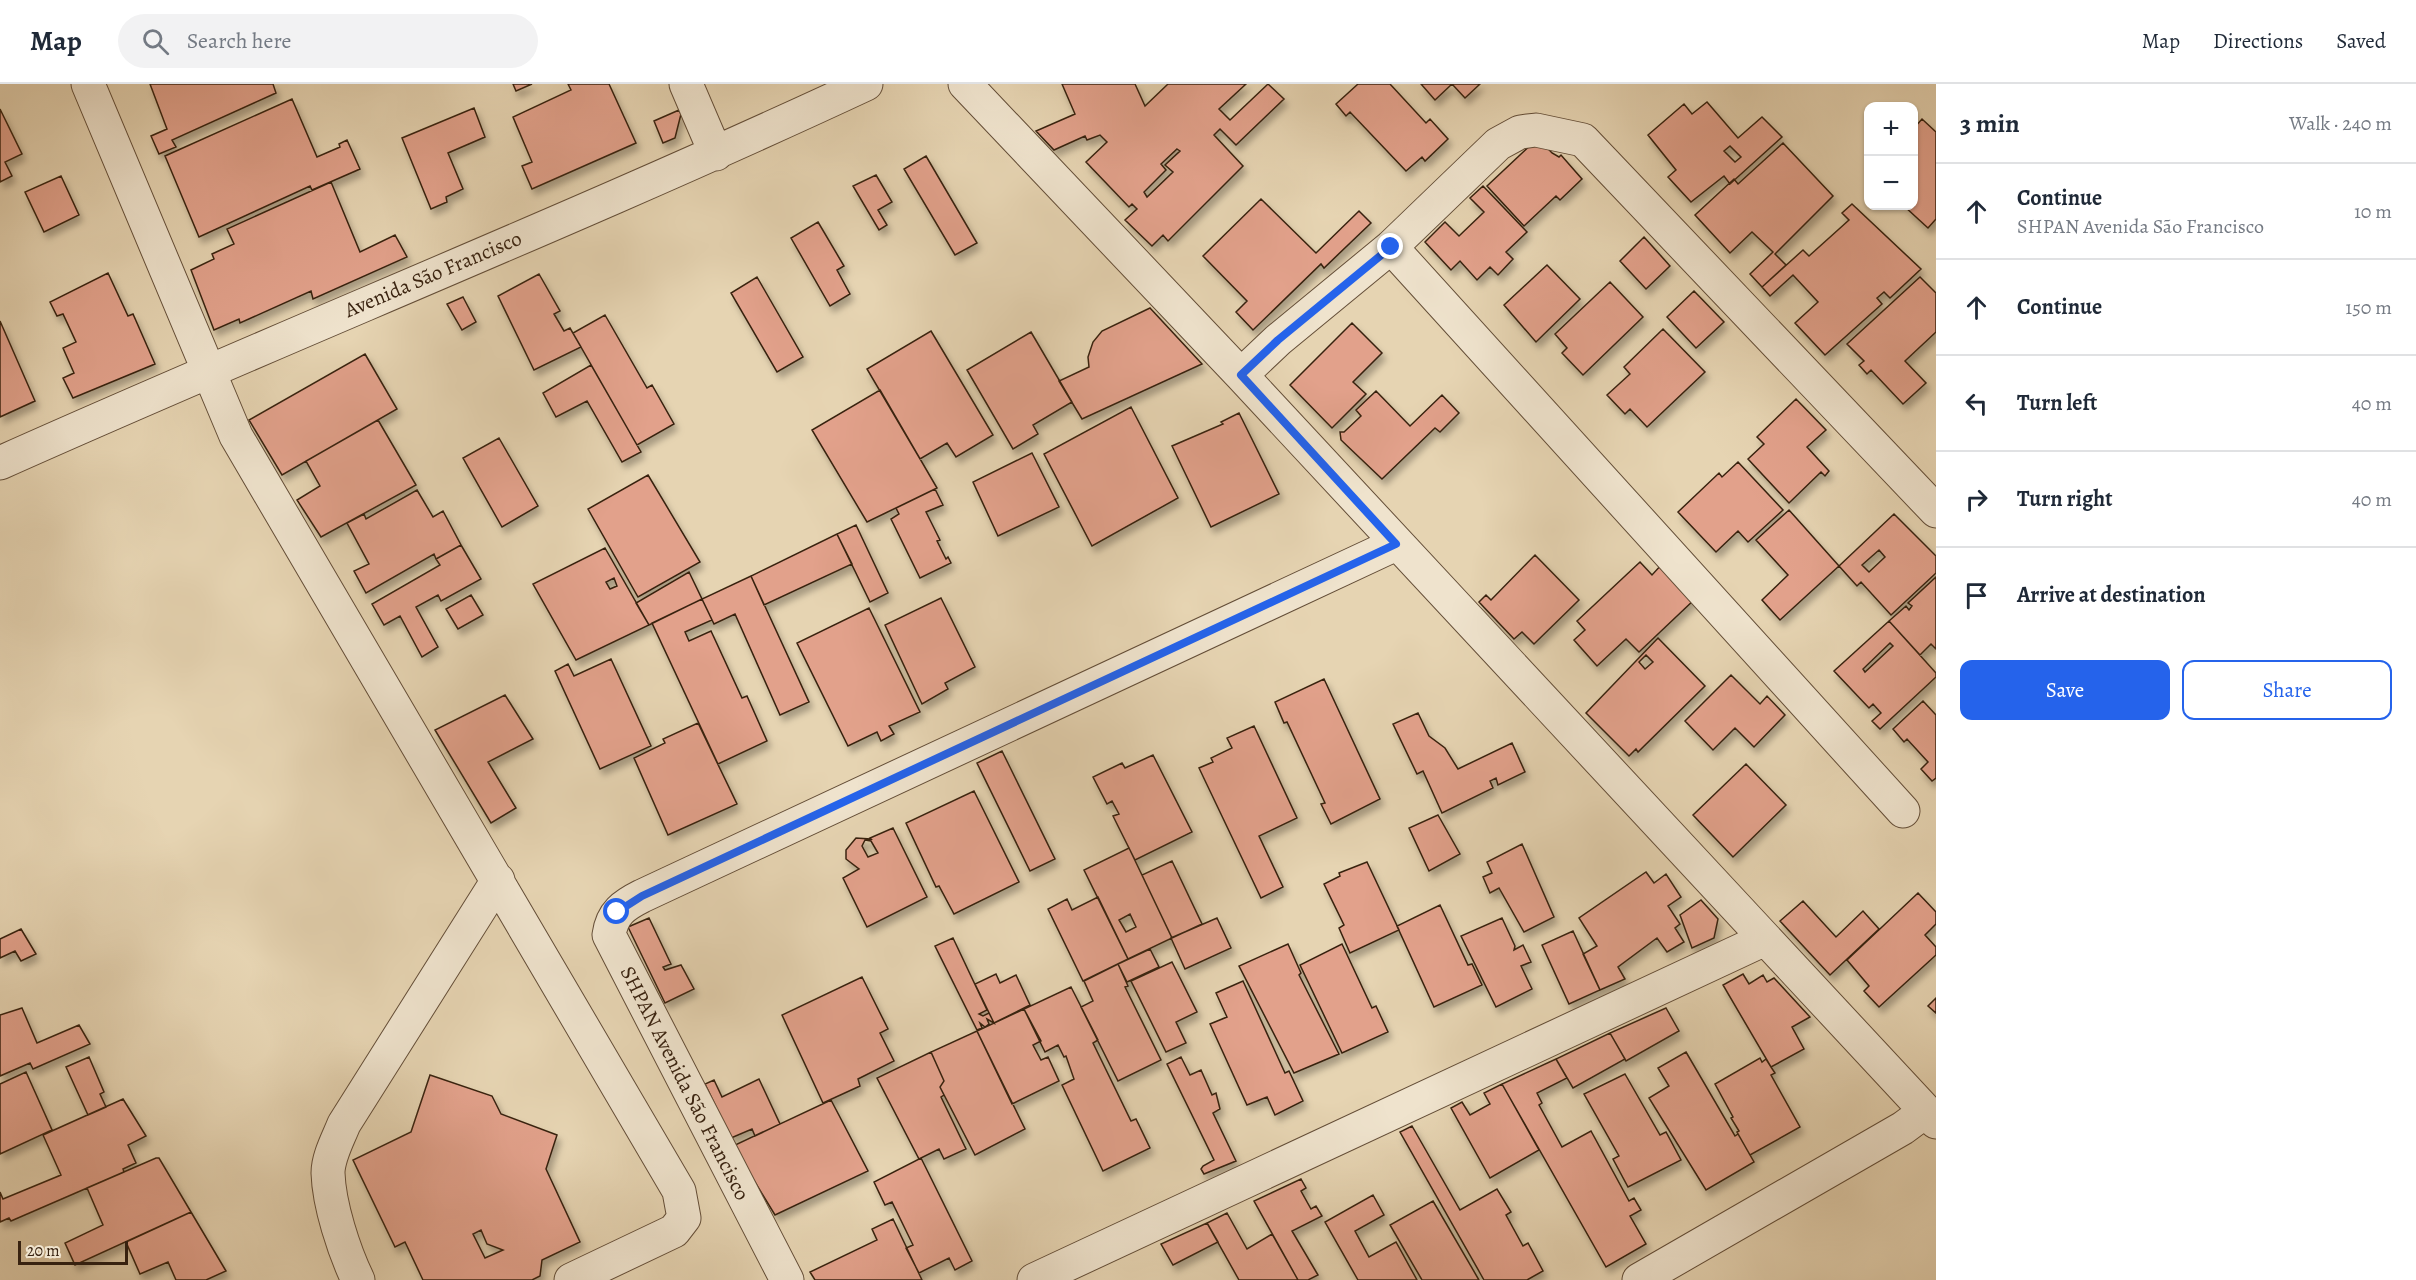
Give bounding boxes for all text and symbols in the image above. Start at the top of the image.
search box [118,14,538,68]
text: Map [30,22,82,60]
icon: search [139,25,172,58]
text: Search here [187,26,291,56]
text: Map [2142,27,2180,55]
text: Directions [2213,27,2303,55]
text: Saved [2336,27,2386,55]
map controls [1864,102,1918,210]
button: + [1864,102,1918,156]
text: 3 min [1960,106,2020,141]
text: Walk · 240 m [2289,110,2392,137]
button: − [1864,156,1918,210]
text: Continue [2017,183,2102,213]
icon: ahead [1960,195,1993,228]
text: 10 m [2354,198,2392,225]
text: SHPAN Avenida São Francisco [2017,213,2264,240]
street label: Avenida São Francisco [339,224,526,324]
route end [1377,233,1403,259]
icon: ahead [1960,291,1993,324]
text: Continue [2017,292,2102,322]
text: 150 m [2345,294,2392,321]
icon: left [1960,387,1993,420]
text: Turn left [2017,388,2097,418]
text: 40 m [2352,390,2392,417]
icon: right [1960,483,1993,516]
text: Turn right [2017,484,2113,514]
text: 40 m [2352,486,2392,513]
icon: arrive [1960,579,1993,612]
text: Arrive at destination [2017,580,2206,610]
button: Save [1960,660,2170,720]
button: Share [2182,660,2392,720]
route start [603,898,629,924]
street label: SHPAN Avenida São Francisco [614,961,756,1205]
scale bar [18,1238,128,1266]
text: 20 m [27,1240,60,1262]

